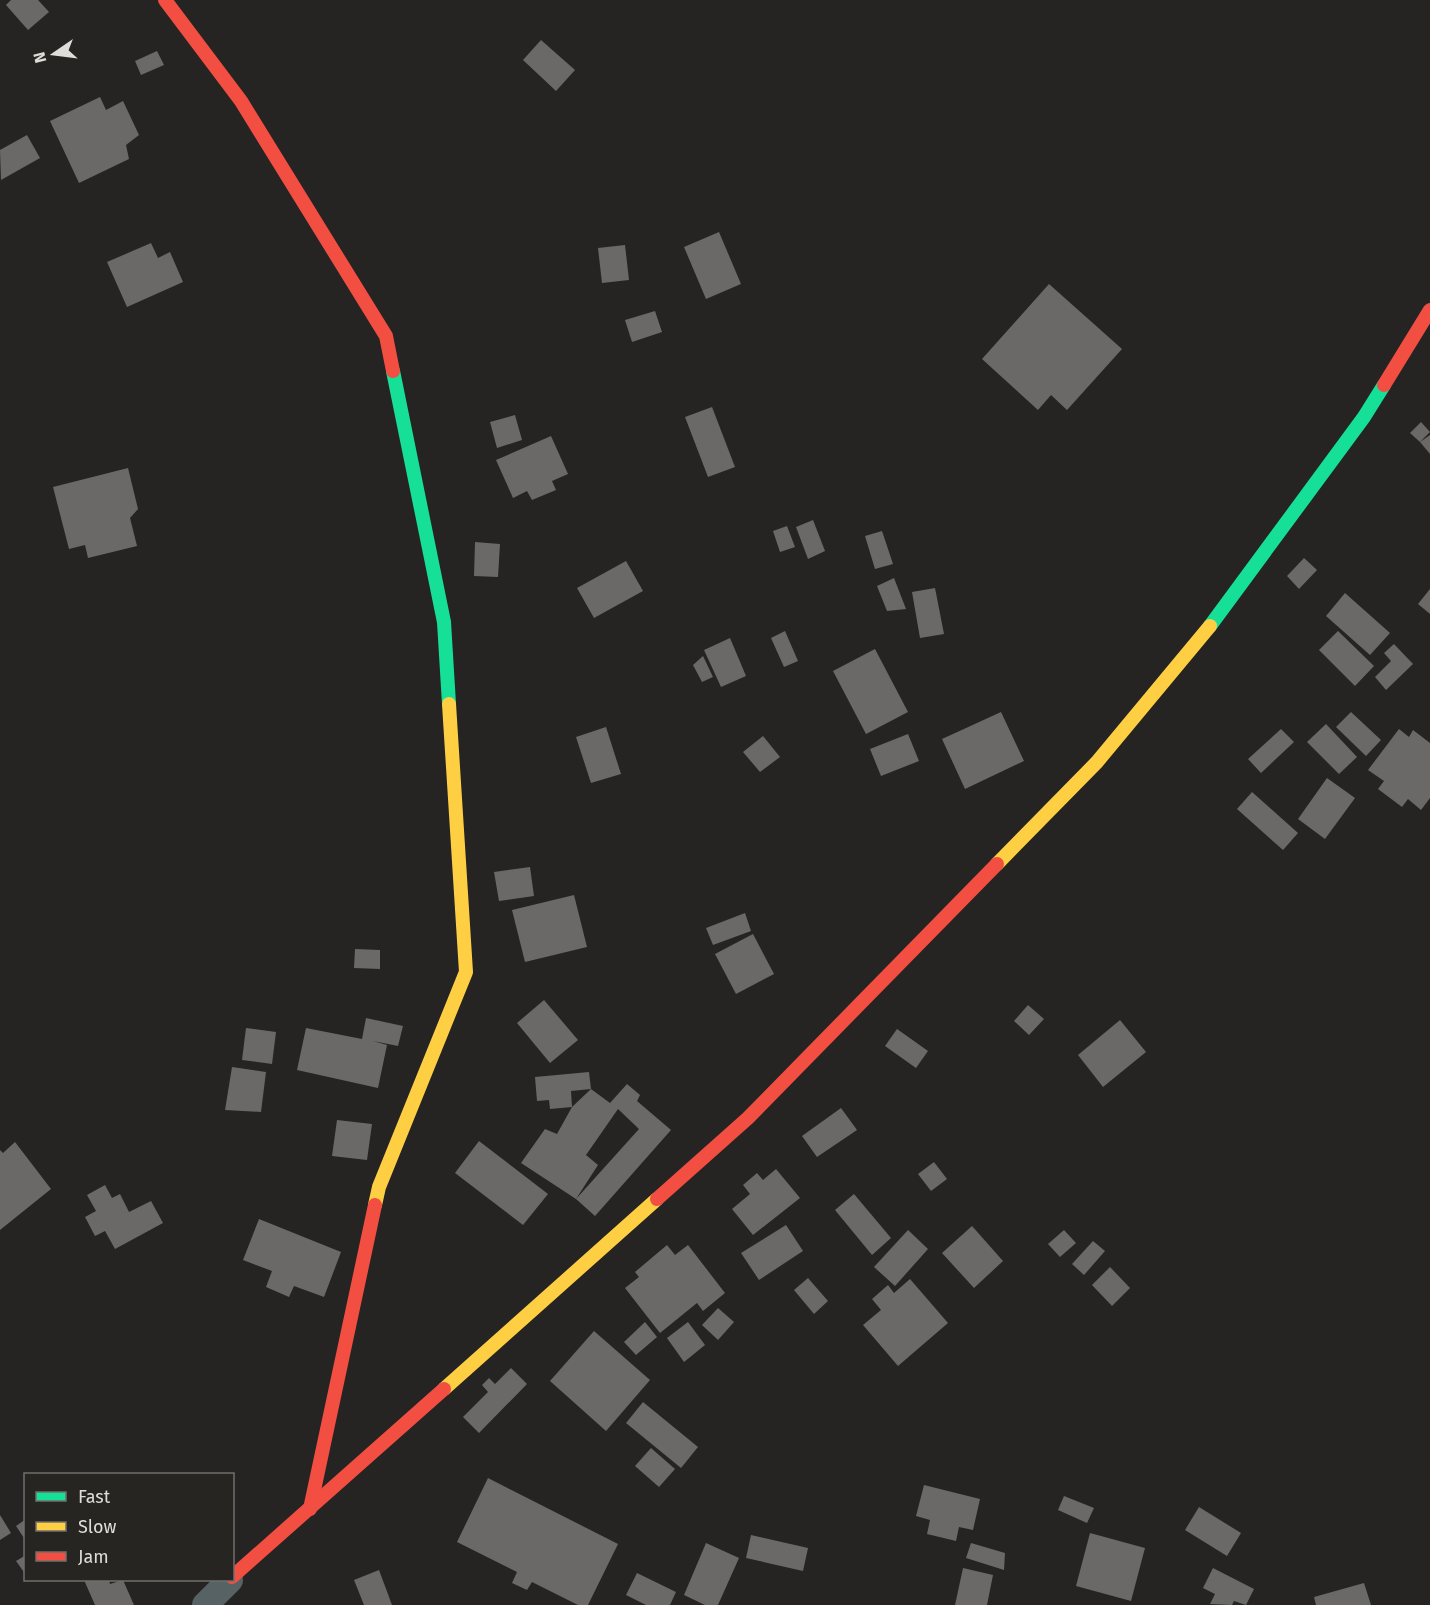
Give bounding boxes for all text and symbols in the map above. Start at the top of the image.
north arrow [24,24,84,84]
text: N [29,50,50,65]
legend [24,1473,234,1581]
text: Fast [78,1486,111,1508]
text: Slow [78,1516,117,1538]
text: Jam [78,1546,109,1568]

